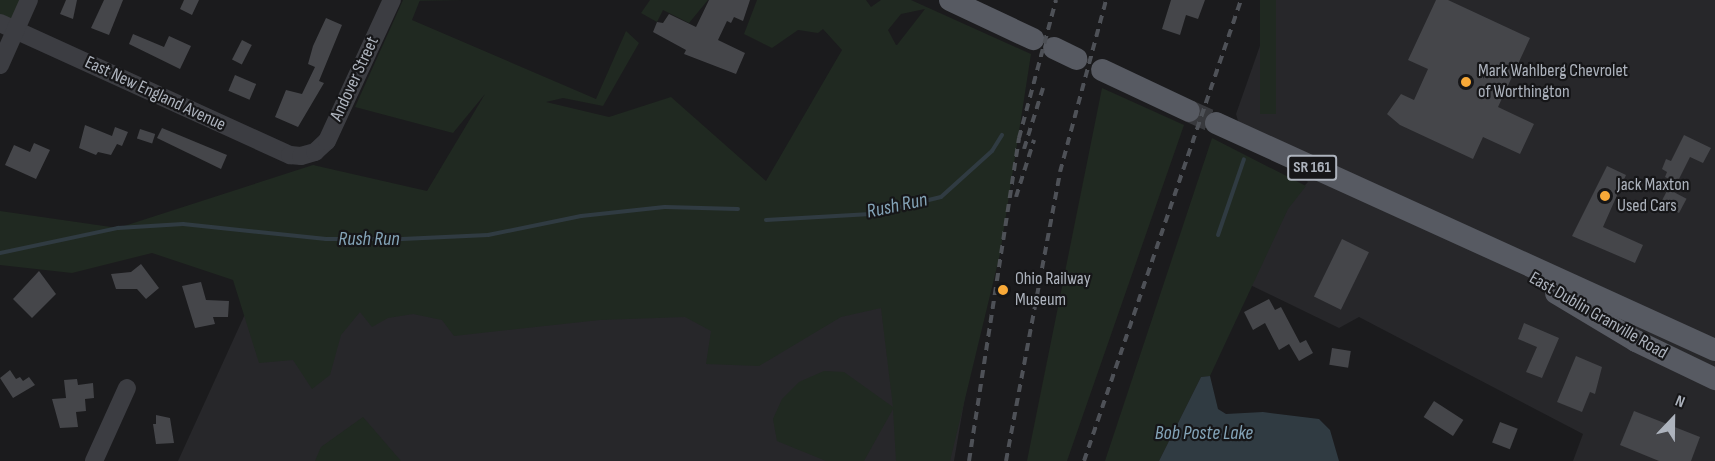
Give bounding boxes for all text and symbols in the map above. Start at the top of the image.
street label: Andover Street [326,33,384,125]
street label: East New England Avenue [81,52,229,136]
place label: Mark Wahlberg Chevrolet of Worthington [1478,61,1628,104]
marker: Mark Wahlberg Chevrolet of Worthington [1459,75,1473,89]
road number: SR 161 [1286,155,1338,181]
place label: Jack Maxton Used Cars [1617,175,1689,218]
water label: Rush Run [864,188,930,224]
marker: Jack Maxton Used Cars [1598,189,1612,203]
water label: Rush Run [338,227,400,251]
street label: East Dublin Granville Road [1525,268,1671,364]
place label: Ohio Railway Museum [1015,269,1091,312]
marker: Ohio Railway Museum [996,283,1010,297]
north arrow [1643,389,1703,449]
text: N [1672,391,1687,412]
water label: Bob Poste Lake [1155,421,1253,445]

